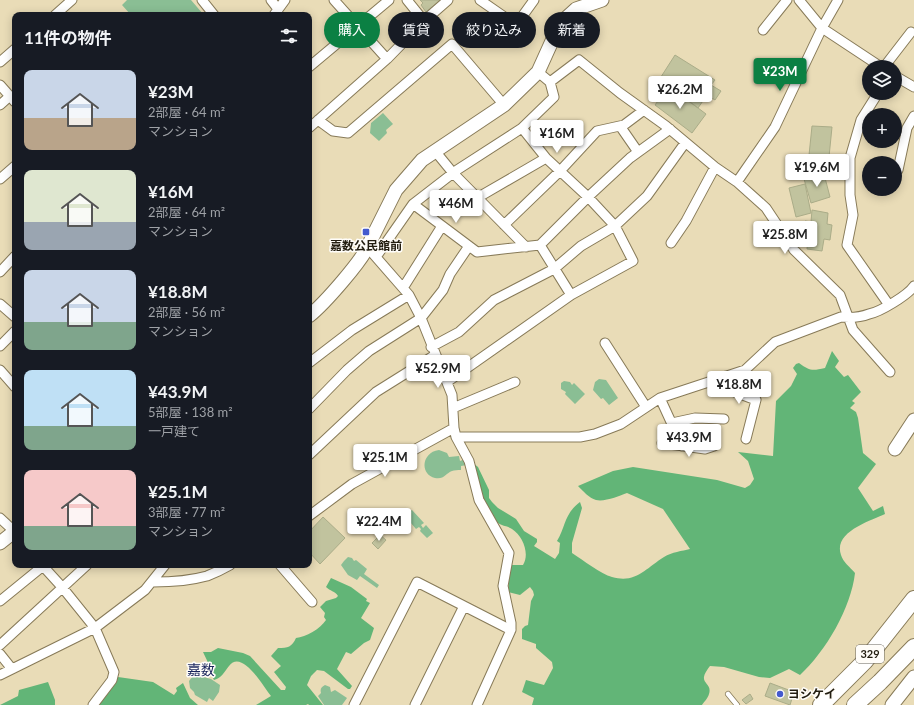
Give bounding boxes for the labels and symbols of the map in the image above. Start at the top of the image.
pin: ¥23M [756,58,804,92]
pin: ¥26.2M [647,76,713,110]
pin: ¥16M [533,120,581,154]
pin: ¥19.6M [784,154,850,188]
pin: ¥46M [432,190,480,224]
pin: ¥25.8M [752,221,818,255]
marker: 嘉数公民館前 [361,227,371,237]
place label: 嘉数公民館前 [330,238,402,253]
pin: ¥52.9M [405,355,471,389]
pin: ¥18.8M [706,371,772,405]
pin: ¥43.9M [656,424,722,458]
pin: ¥25.1M [352,444,418,478]
pin: ¥22.4M [346,508,412,542]
road number: 329 [856,645,884,663]
district label: 嘉数 [187,661,215,678]
place label: ヨシケイ [788,686,836,701]
marker: ヨシケイ [775,689,785,699]

